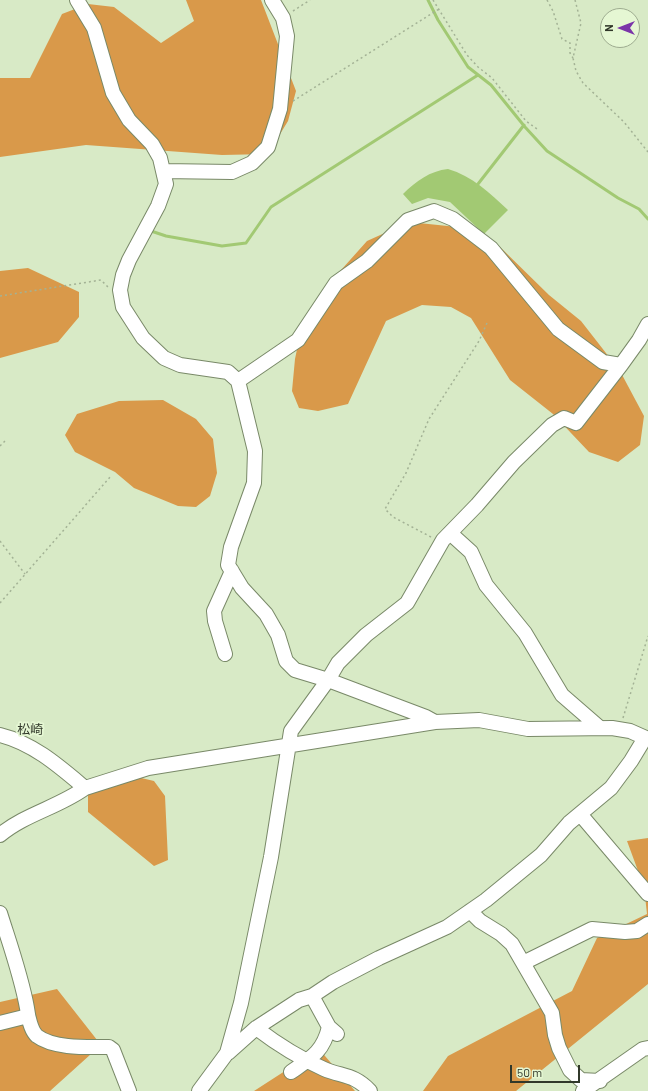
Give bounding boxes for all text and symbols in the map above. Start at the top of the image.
north arrow [600,8,640,48]
text: N [602,24,615,32]
district label: 松崎 [17,722,43,738]
scale bar [512,1057,582,1083]
text: 50 m [517,1065,542,1079]

